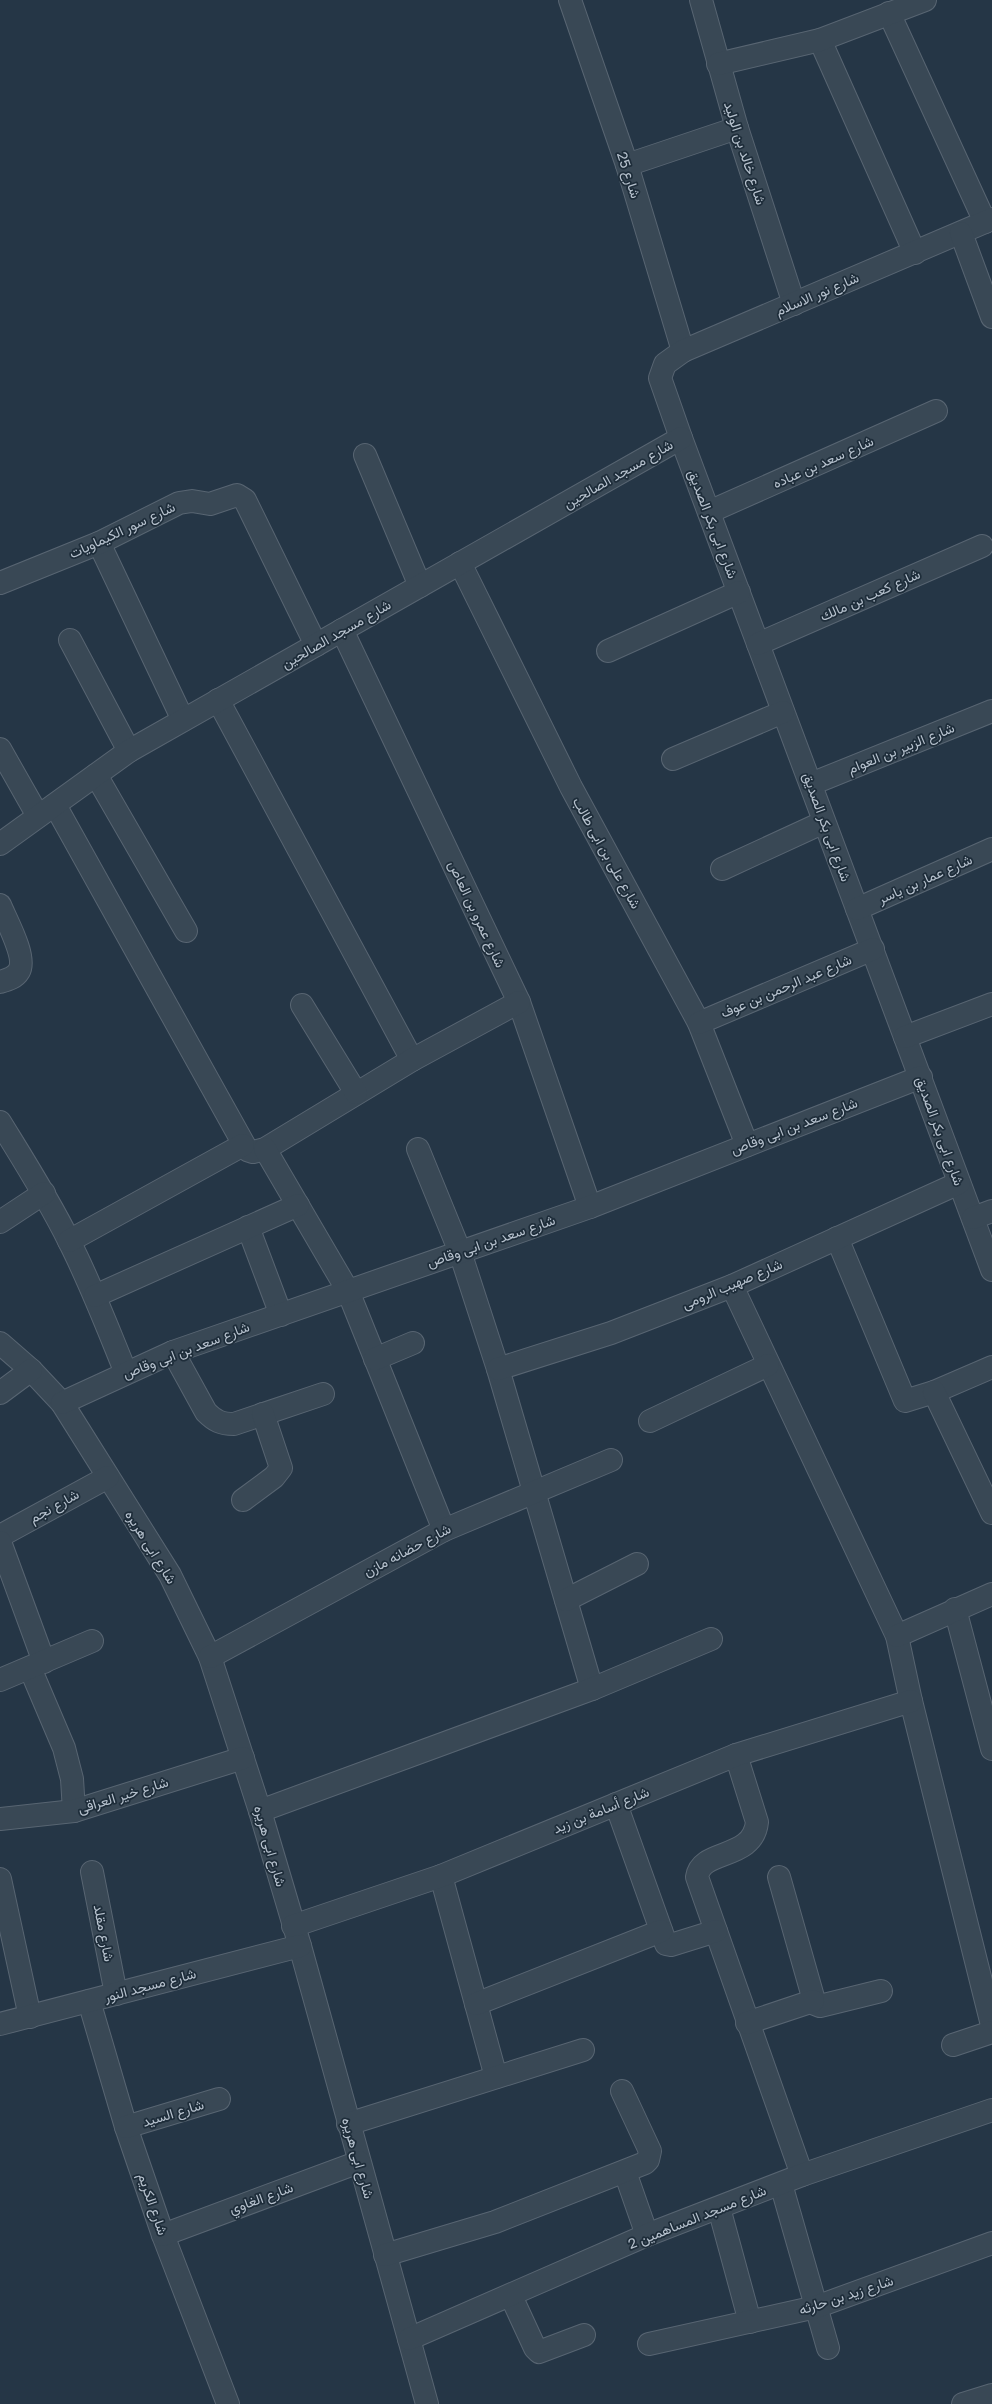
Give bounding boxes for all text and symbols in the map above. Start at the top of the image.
street label: شارع خالد بن الوليد [718,99,770,208]
street label: شارع 25 [611,149,645,201]
street label: شارع نور الاسلام [772,268,862,322]
street label: شارع سعد بن عباده [770,432,877,494]
street label: شارع مسجد الصالحين [560,435,677,514]
street label: شارع ابى بكر الصديق [682,467,742,582]
street label: شارع سور الكيماويات [66,498,179,564]
street label: شارع كعب بن مالك [817,565,924,627]
street label: شارع مسجد الصالحين [278,595,395,674]
street label: شارع الزبير بن العوام [845,718,958,779]
street label: شارع ابى بكر الصديق [797,770,855,885]
street label: شارع على بن ابى طالب [567,794,645,913]
street label: شارع عمار بن ياسر [874,850,976,910]
street label: شارع عمرو بن العاص [443,858,510,971]
street label: شارع عبد الرحمن بن عوف [718,950,855,1024]
street label: شارع ابى بكر الصديق [910,1074,968,1189]
street label: شارع سعد بن ابى وقاص [728,1094,861,1160]
street label: شارع سعد بن ابى وقاص [425,1211,558,1273]
street label: شارع صهيب الرومى [679,1255,786,1315]
street label: شارع سعد بن ابى وقاص [120,1318,253,1384]
street label: شارع نجم [26,1485,83,1529]
street label: شارع ابى هريره [119,1507,181,1588]
street label: شارع حضانه مازن [360,1519,455,1582]
street label: شارع خير العراقى [75,1773,171,1819]
street label: شارع أسامة بن زيد [550,1783,652,1839]
street label: شارع ابى هريره [248,1803,290,1889]
street label: شارع مقلد [88,1903,118,1964]
street label: شارع مسجد النور [101,1964,198,2008]
street label: شارع السيد [140,2095,206,2133]
street label: شارع ابى هريره [336,2115,378,2201]
street label: شارع الكريم [132,2170,172,2238]
street label: شارع الغاوي [227,2178,296,2221]
street label: شارع مسجد المساهمين 2 [625,2181,769,2255]
street label: شارع زيد بن حارثه [796,2271,896,2321]

